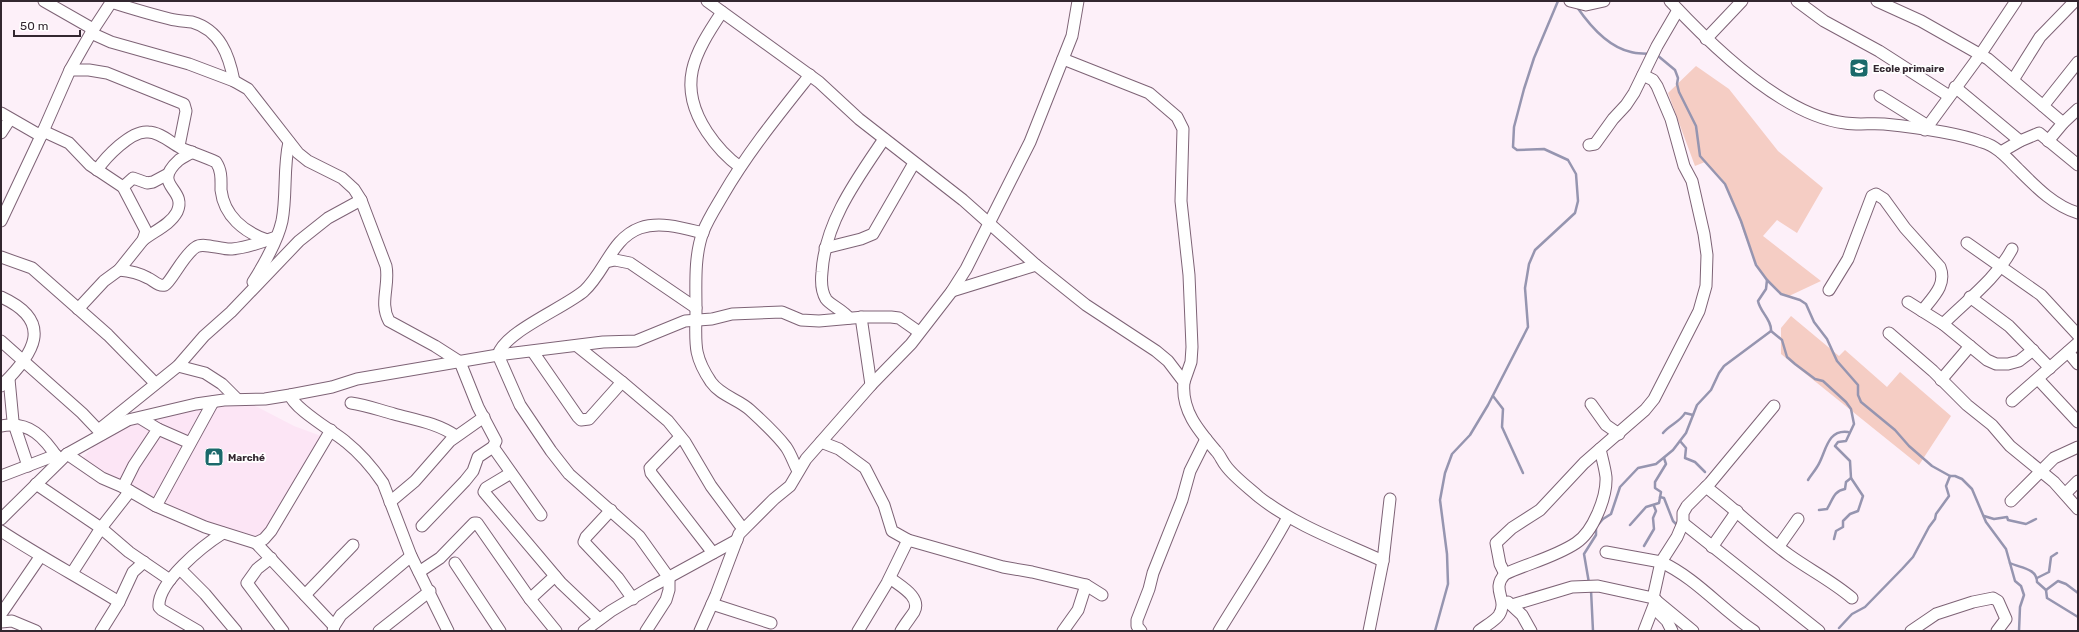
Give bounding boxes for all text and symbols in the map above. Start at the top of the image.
scale bar [14,12,80,38]
text: 50 m [20,19,48,33]
school or university icon: Ecole primaire [1848,57,1870,79]
place label: Ecole primaire [1873,63,1944,75]
shop icon: Marché [203,446,225,468]
place label: Marché [228,452,265,464]

